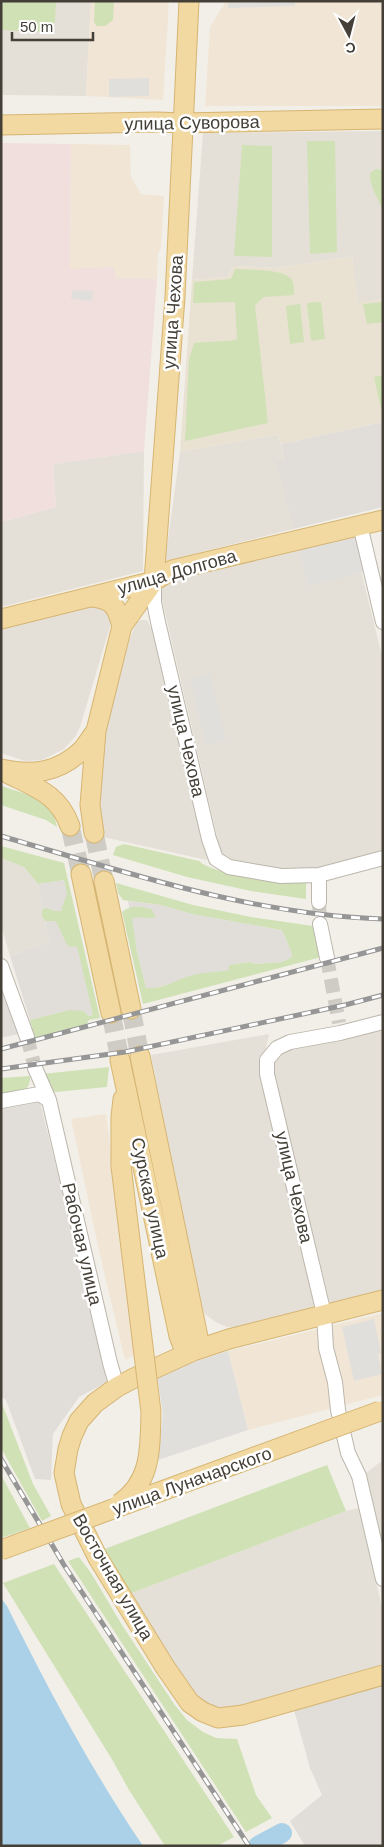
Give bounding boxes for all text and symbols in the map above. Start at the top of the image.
scale bar [12,10,94,42]
north arrow [324,10,374,60]
text: 50 m [20,18,53,35]
text: С [345,39,357,56]
street label: улица Суворова [124,112,261,134]
street label: улица Чехова [159,253,187,370]
street label: улица Долгова [115,545,240,599]
street label: улица Чехова [163,683,209,800]
street label: улица Чехова [271,1129,317,1246]
street label: Сурская улица [127,1136,173,1261]
street label: Рабочая улица [58,1181,106,1308]
street label: улица Луначарского [110,1443,274,1519]
street label: Восточная улица [69,1510,158,1644]

